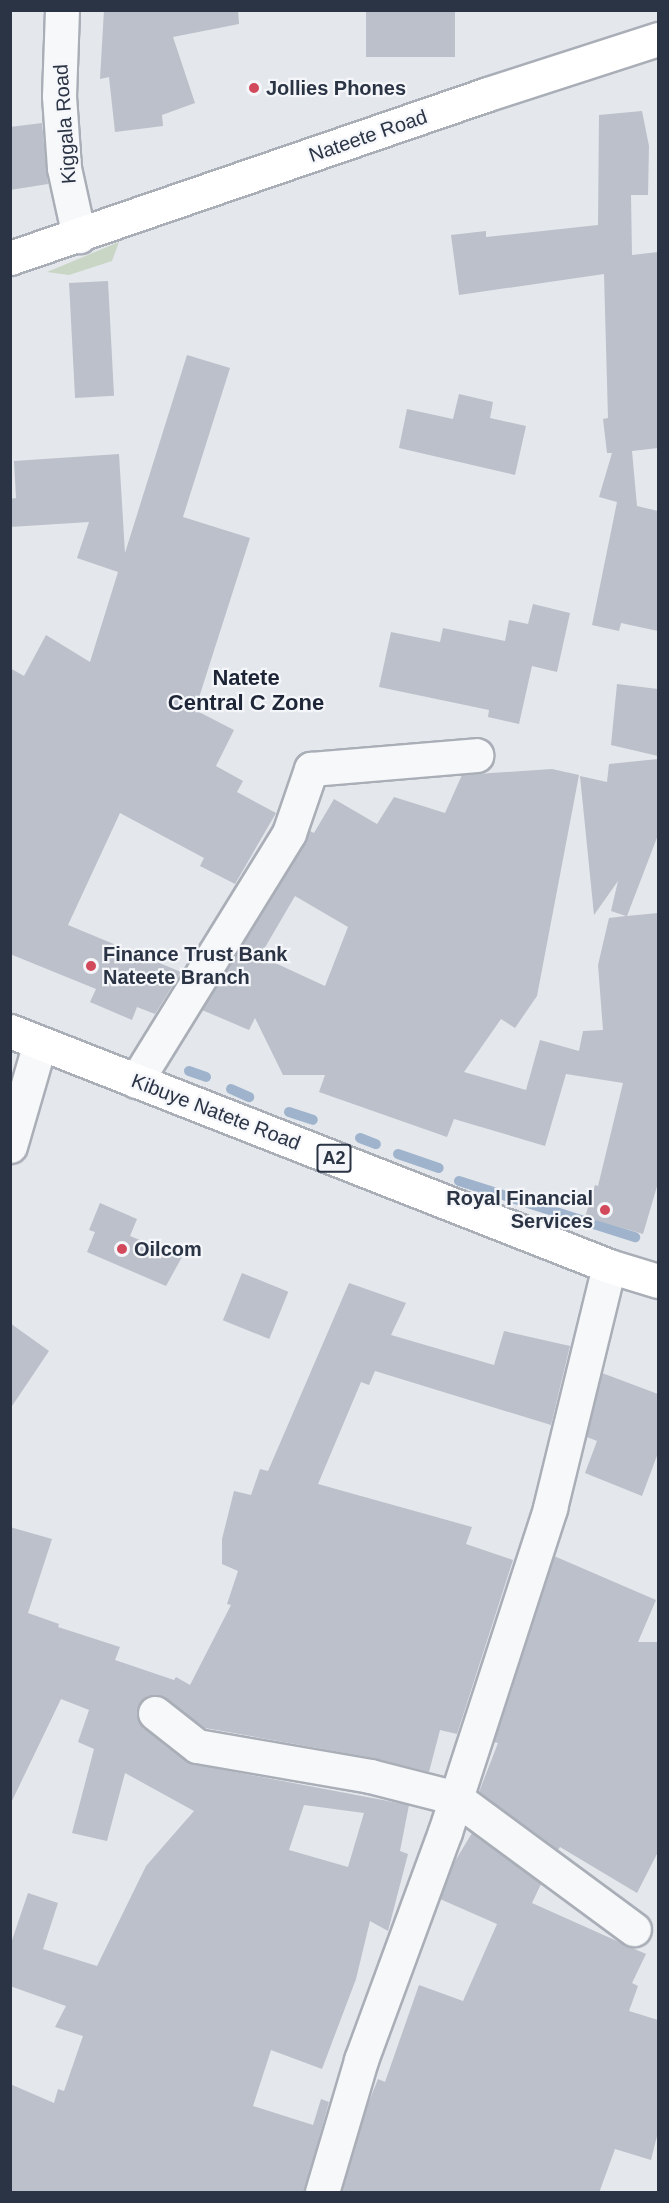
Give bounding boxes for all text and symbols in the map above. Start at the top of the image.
street label: Kiggala Road [49,63,81,185]
place label: Jollies Phones [266,76,406,100]
marker: Jollies Phones [247,81,261,95]
street label: Nateete Road [306,105,430,167]
district label: Natete Central C Zone [168,664,324,716]
place label: Finance Trust Bank Nateete Branch [103,942,287,989]
marker: Finance Trust Bank Nateete Branch [84,959,98,973]
street label: Kibuye Natete Road [128,1069,304,1155]
road number: A2 [316,1143,352,1173]
place label: Royal Financial Services [446,1186,593,1233]
marker: Royal Financial Services [598,1203,612,1217]
place label: Oilcom [134,1237,202,1261]
marker: Oilcom [115,1242,129,1256]

